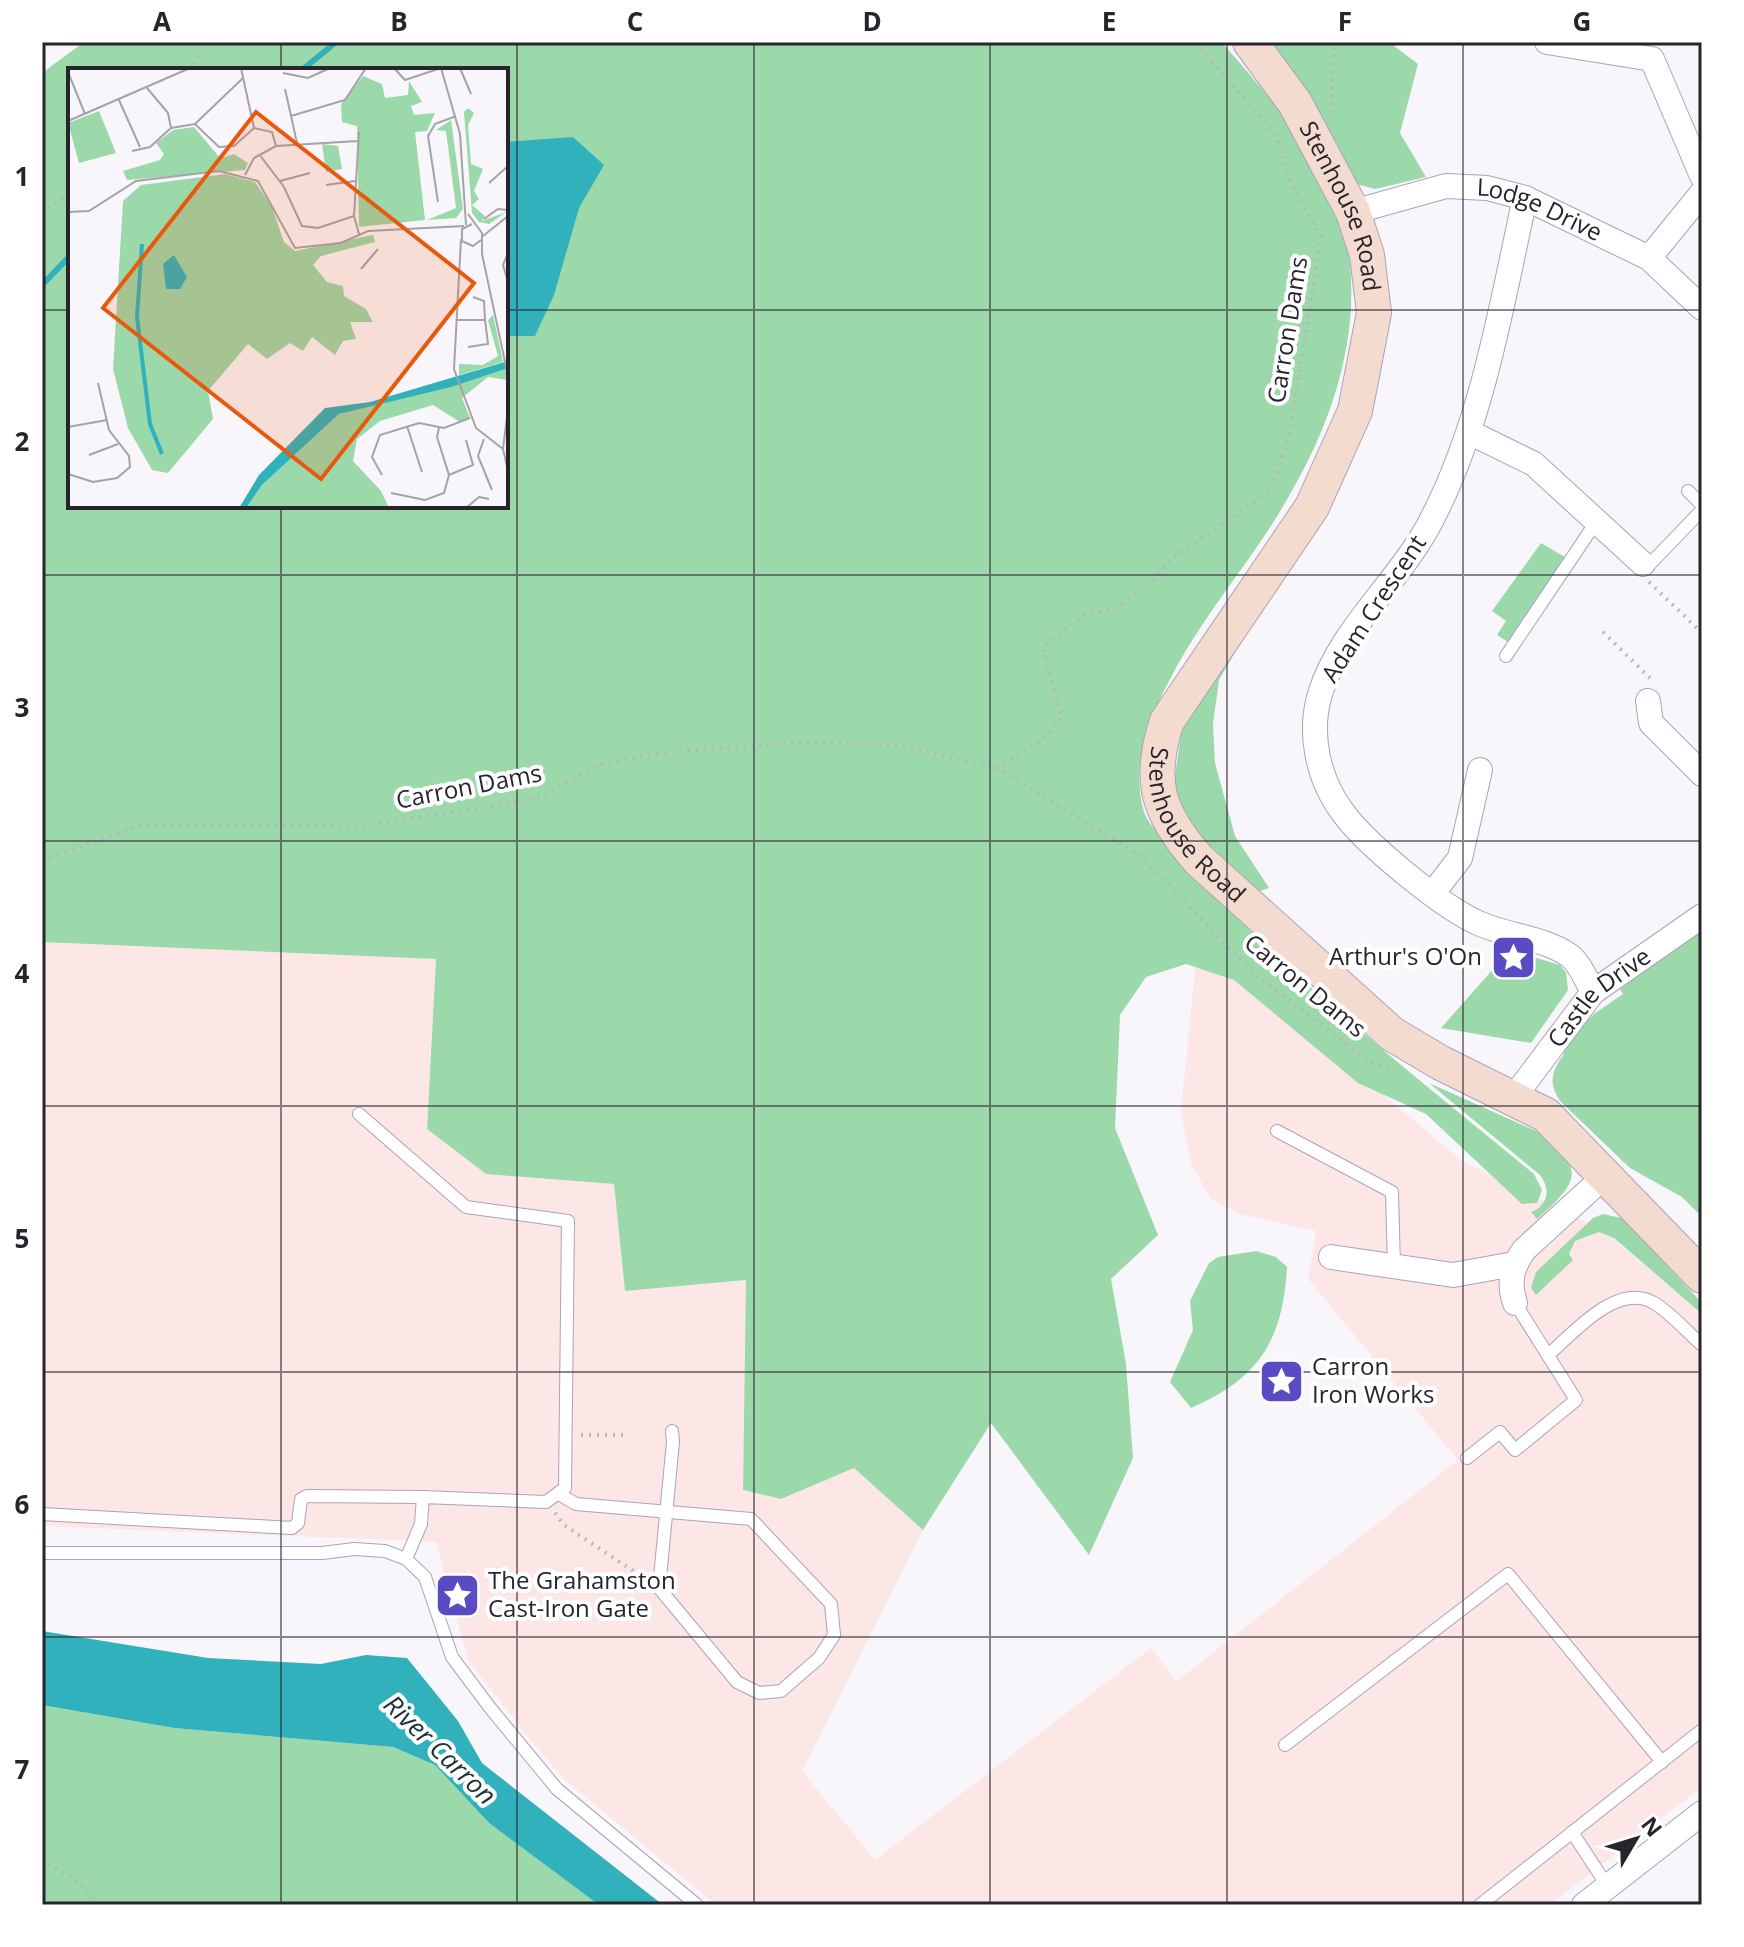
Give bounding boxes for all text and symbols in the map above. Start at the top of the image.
text: A [153,3,171,39]
text: B [390,3,408,39]
text: C [627,3,643,39]
text: D [862,3,882,39]
text: E [1102,3,1116,39]
text: F [1338,3,1352,39]
text: G [1573,3,1591,39]
inset map [68,68,508,508]
street label: Stenhouse Road [1293,115,1389,293]
text: 1 [15,158,29,194]
street label: Lodge Drive [1476,170,1608,248]
street label: Carron Dams [1259,254,1314,405]
text: 2 [15,423,30,459]
street label: Adam Crescent [1313,528,1433,688]
text: 3 [15,689,29,725]
street label: Stenhouse Road [1142,744,1253,909]
street label: Carron Dams [393,755,544,816]
street label: Carron Dams [1238,925,1374,1044]
place icon: Arthur's O'On [1489,933,1537,981]
place label: Arthur's O'On [1329,939,1482,972]
street label: Castle Drive [1539,939,1657,1054]
text: 4 [15,955,30,991]
text: 5 [15,1220,29,1256]
place label: Carron Iron Works [1312,1349,1434,1410]
place icon: Carron Iron Works [1257,1357,1305,1405]
text: 6 [15,1486,30,1522]
place label: The Grahamston Cast-Iron Gate [488,1563,676,1624]
place icon: The Grahamston Cast-Iron Gate [433,1571,481,1619]
water label: River Carron [377,1686,505,1812]
text: 7 [15,1751,30,1787]
north arrow [1596,1799,1676,1879]
text: N [1635,1810,1670,1842]

